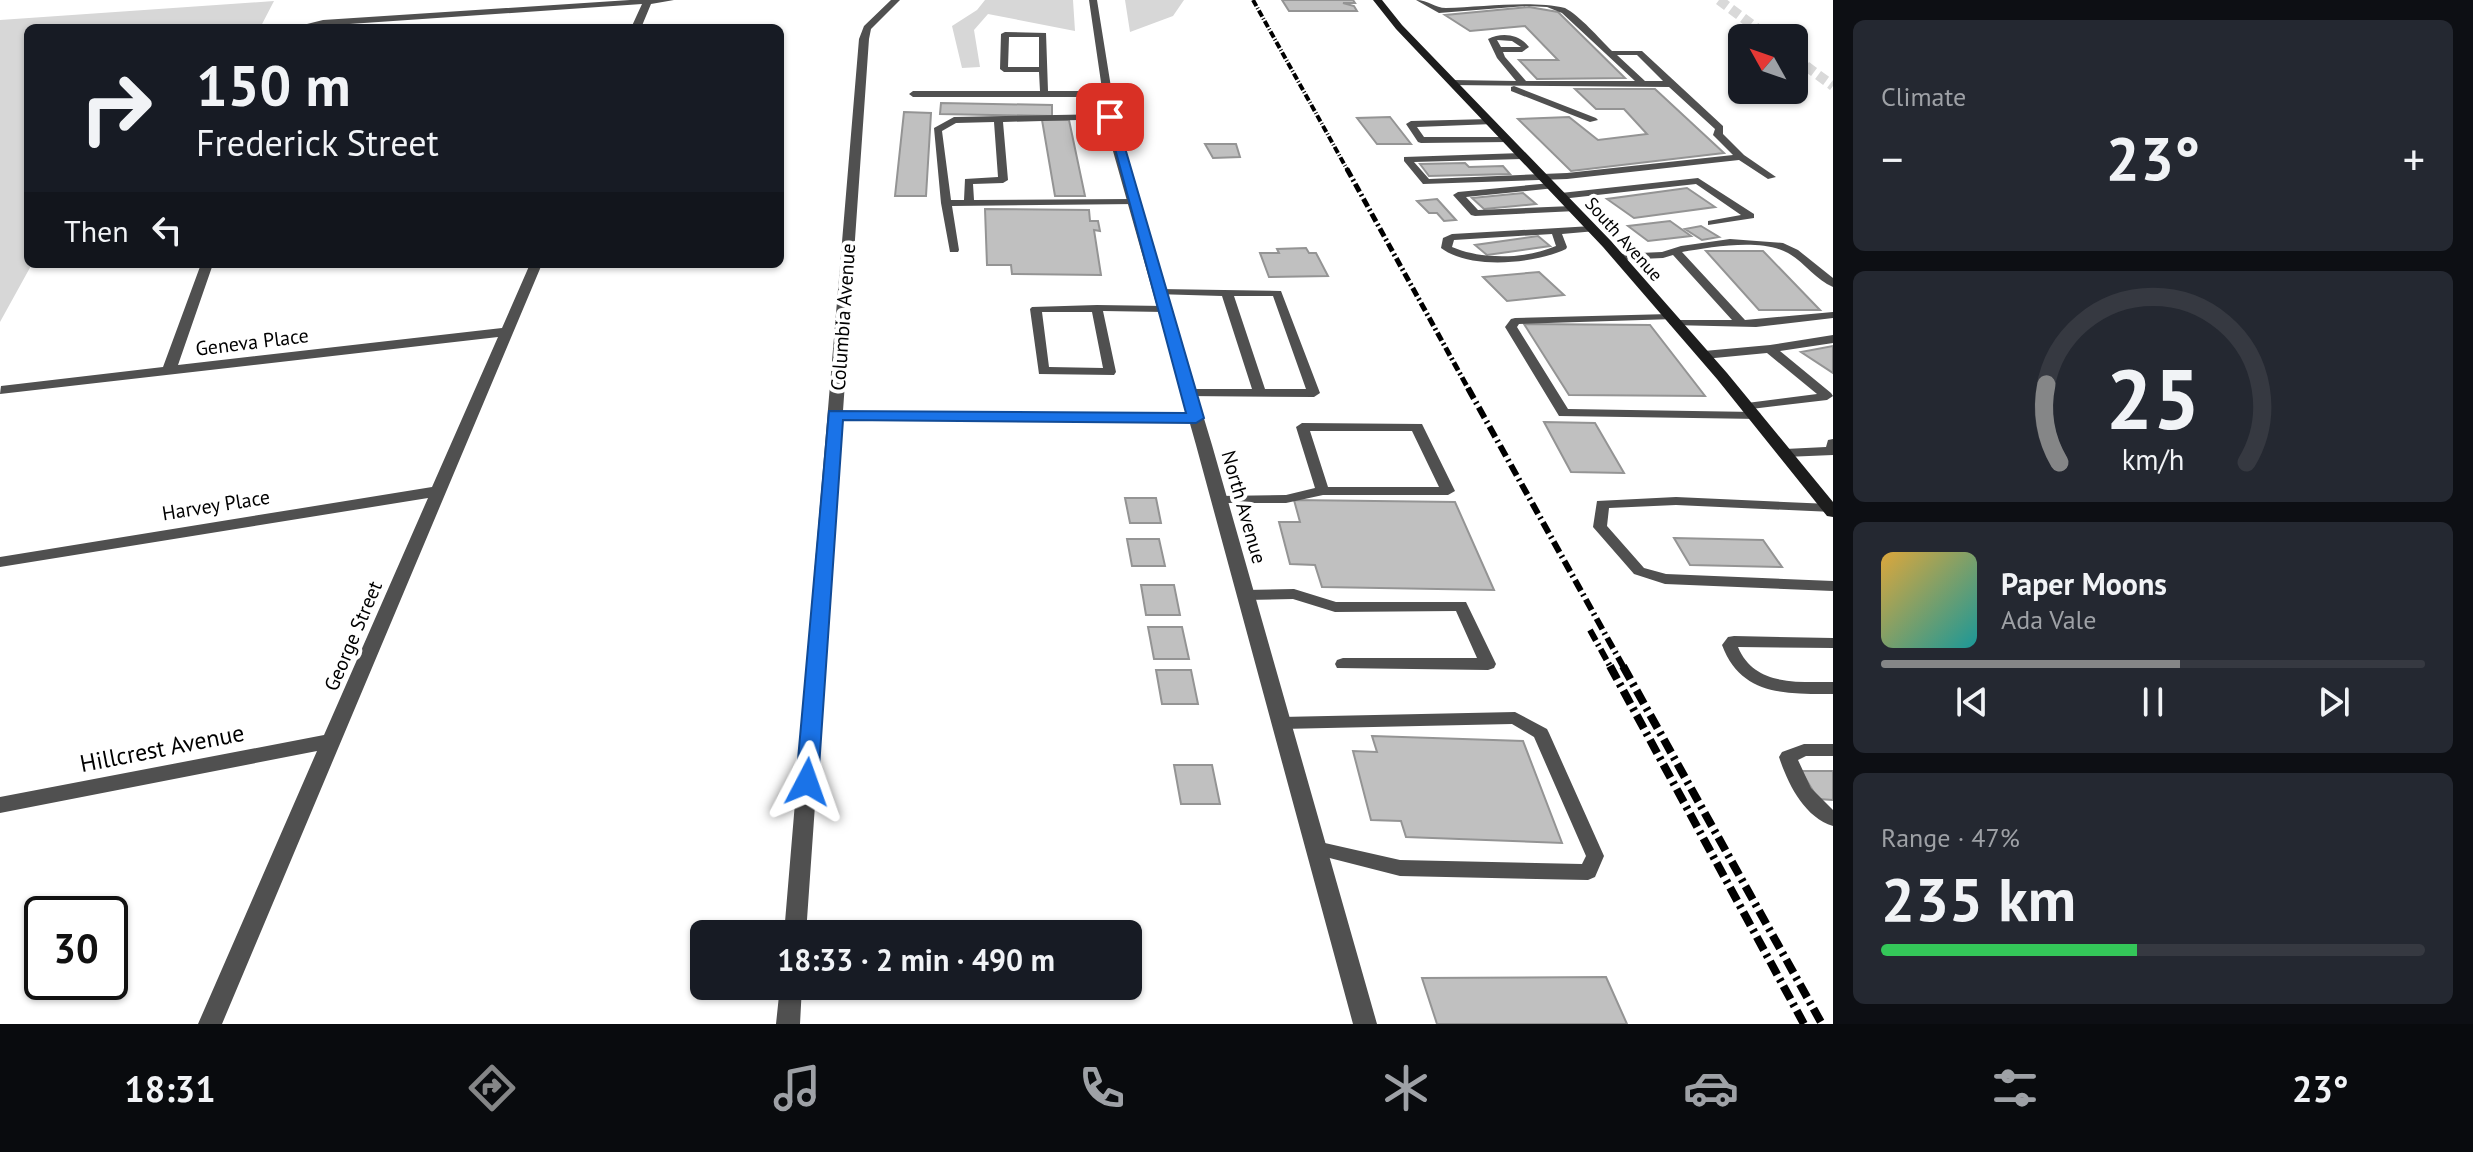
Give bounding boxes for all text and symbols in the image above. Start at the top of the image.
north arrow [1728,24,1808,104]
map controls [1728,24,1808,104]
text: 150 m [196,49,351,121]
icon: right [64,56,168,160]
text: Climate [1881,80,1966,113]
pin [1076,83,1144,151]
icon: arrive [1088,95,1132,139]
text: Frederick Street [196,119,439,166]
text: 23° [2106,119,2200,197]
text: − [1881,130,1903,187]
text: + [2403,130,2425,187]
street label: South Avenue [1580,192,1668,286]
icon: left [145,208,189,252]
text: Then [64,211,129,250]
street label: Columbia Avenue [825,242,861,392]
street label: Geneva Place [194,322,310,362]
text: 25 [2106,343,2200,451]
text: km/h [2122,441,2184,478]
street label: North Avenue [1215,447,1273,567]
street label: Harvey Place [160,484,272,526]
text: Paper Moons [2001,564,2167,603]
street label: George Street [318,577,388,695]
text: Ada Vale [2001,603,2096,636]
icon: previous [1950,680,1994,724]
icon: pause [2131,680,2175,724]
icon: next [2312,680,2356,724]
street label: Hillcrest Avenue [77,717,247,779]
position arrow [765,740,849,824]
text: Range · 47% [1881,821,2020,854]
text: 235 km [1881,860,2076,938]
speed limit sign: 30 [24,896,128,1000]
text: 18:33 · 2 min · 490 m [777,940,1055,979]
icon: directions [464,1060,520,1116]
icon: music [769,1060,825,1116]
icon: phone [1074,1060,1130,1116]
icon: climate [1378,1060,1434,1116]
icon: car [1683,1060,1739,1116]
icon: filters [1987,1060,2043,1116]
text: 18:31 [124,1065,216,1112]
text: 23° [2292,1065,2349,1112]

